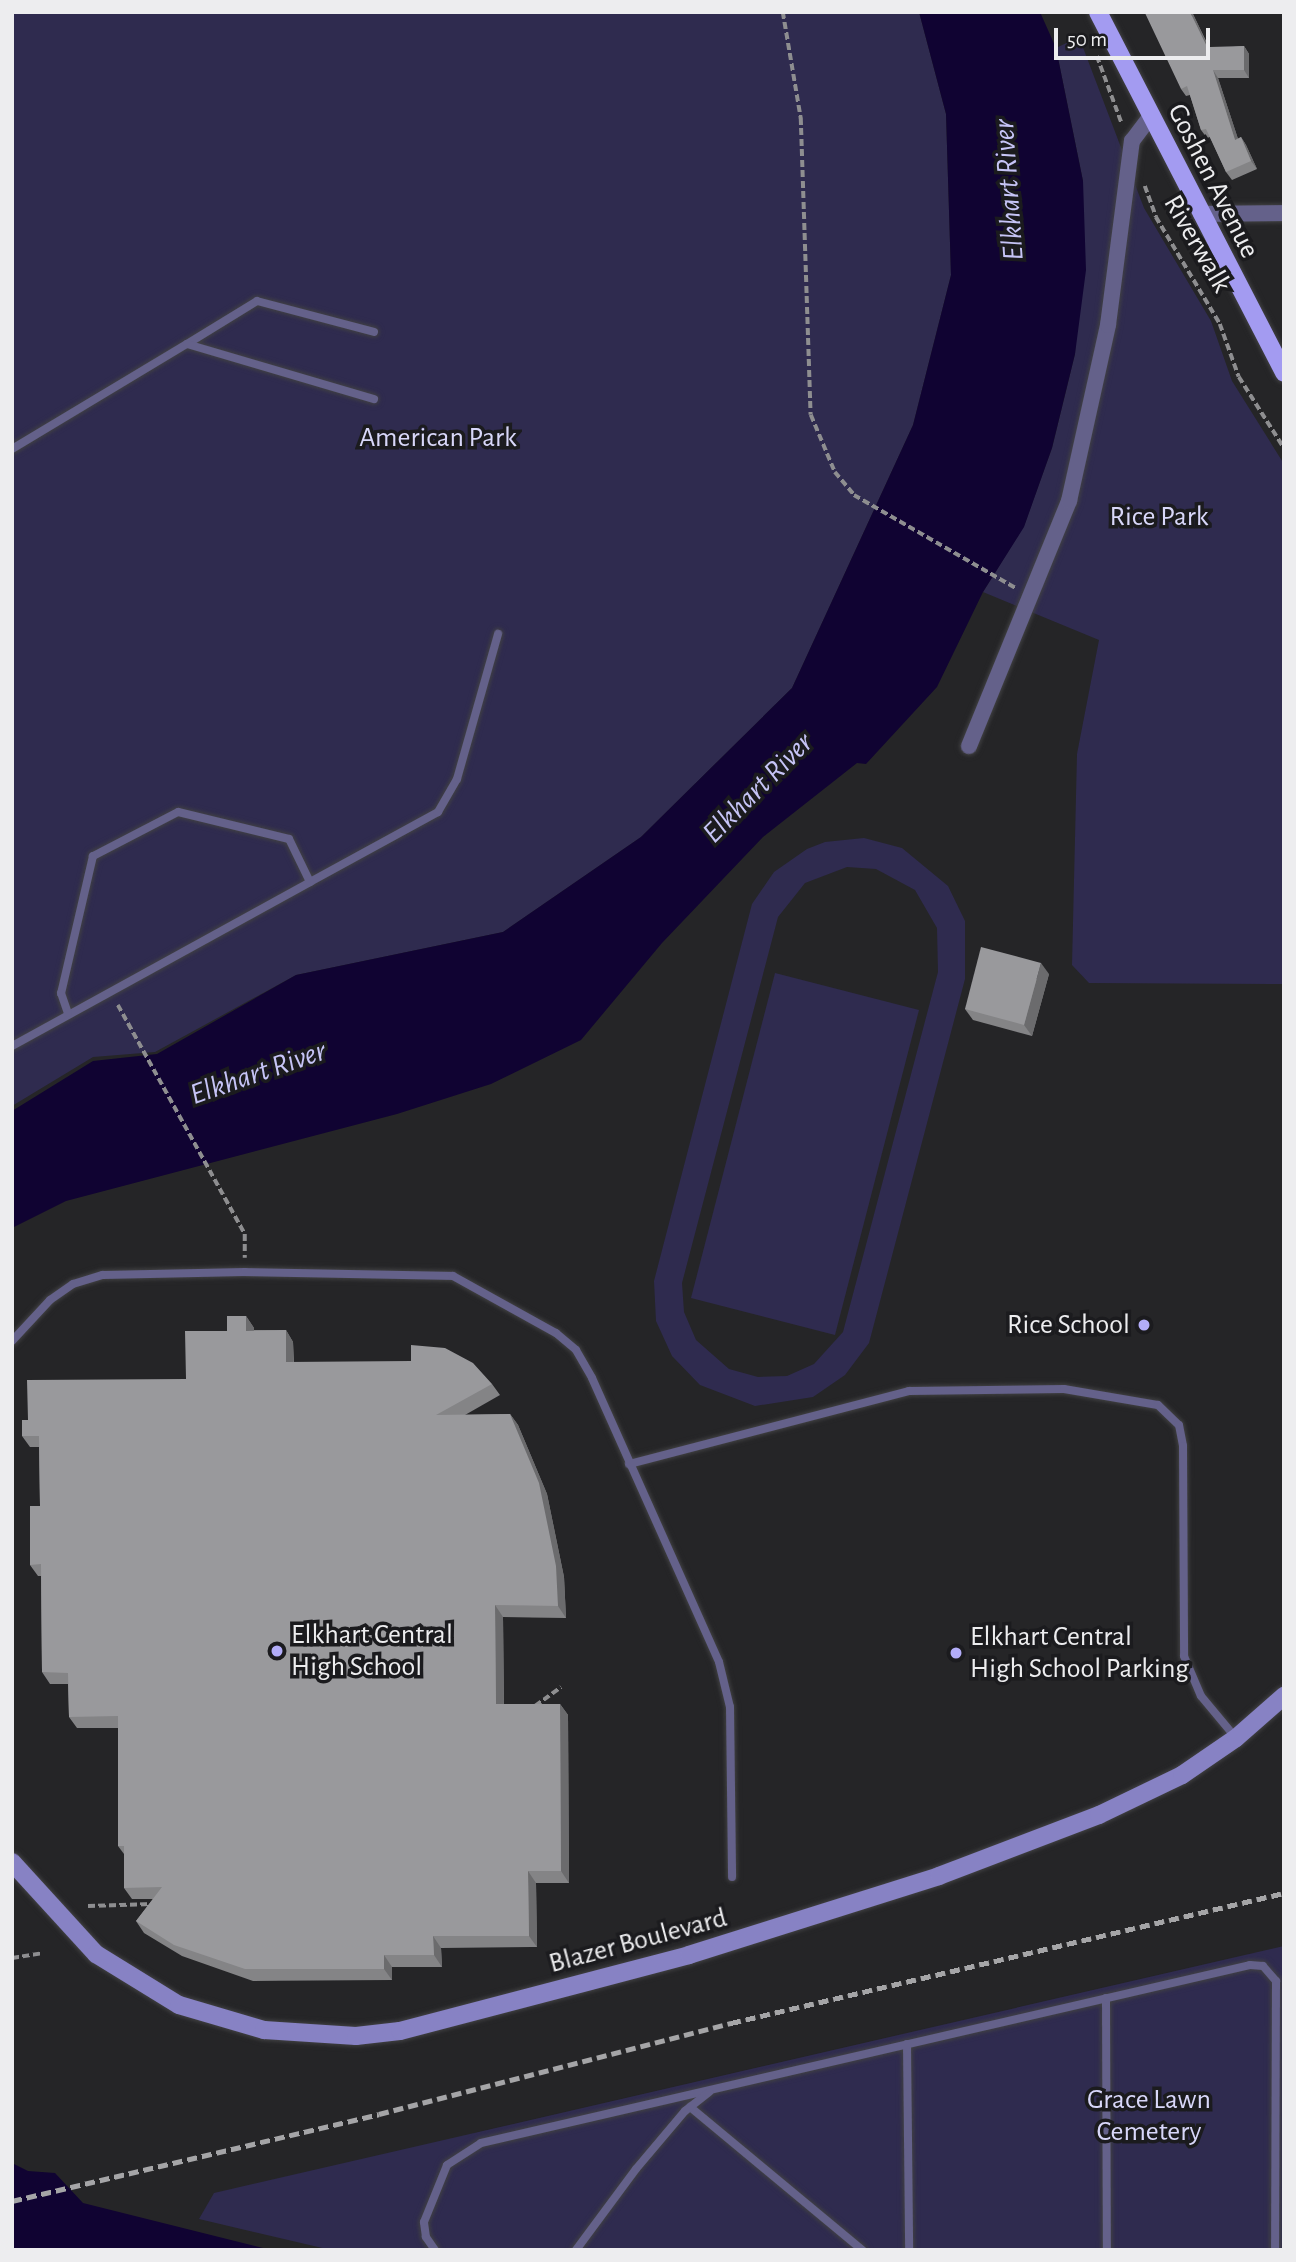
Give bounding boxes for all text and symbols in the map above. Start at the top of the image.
scale bar [1058,14,1214,58]
text: 50 m [1067,29,1107,50]
street label: Goshen Avenue [1160,98,1266,264]
water label: Elkhart River [986,118,1032,262]
street label: Riverwalk [1156,189,1238,299]
park label: American Park [359,421,517,455]
park label: Rice Park [1110,500,1208,534]
water label: Elkhart River [695,725,821,851]
water label: Elkhart River [185,1033,331,1113]
place label: Rice School [1007,1308,1130,1342]
marker: Rice School [1136,1317,1152,1333]
place label: Elkhart Central High School [291,1618,453,1684]
place label: Elkhart Central High School Parking [970,1620,1189,1686]
marker: Elkhart Central High School [269,1643,285,1659]
marker: Elkhart Central High School Parking [948,1645,964,1661]
street label: Blazer Boulevard [545,1901,731,1981]
park label: Grace Lawn Cemetery [1087,2083,1211,2149]

